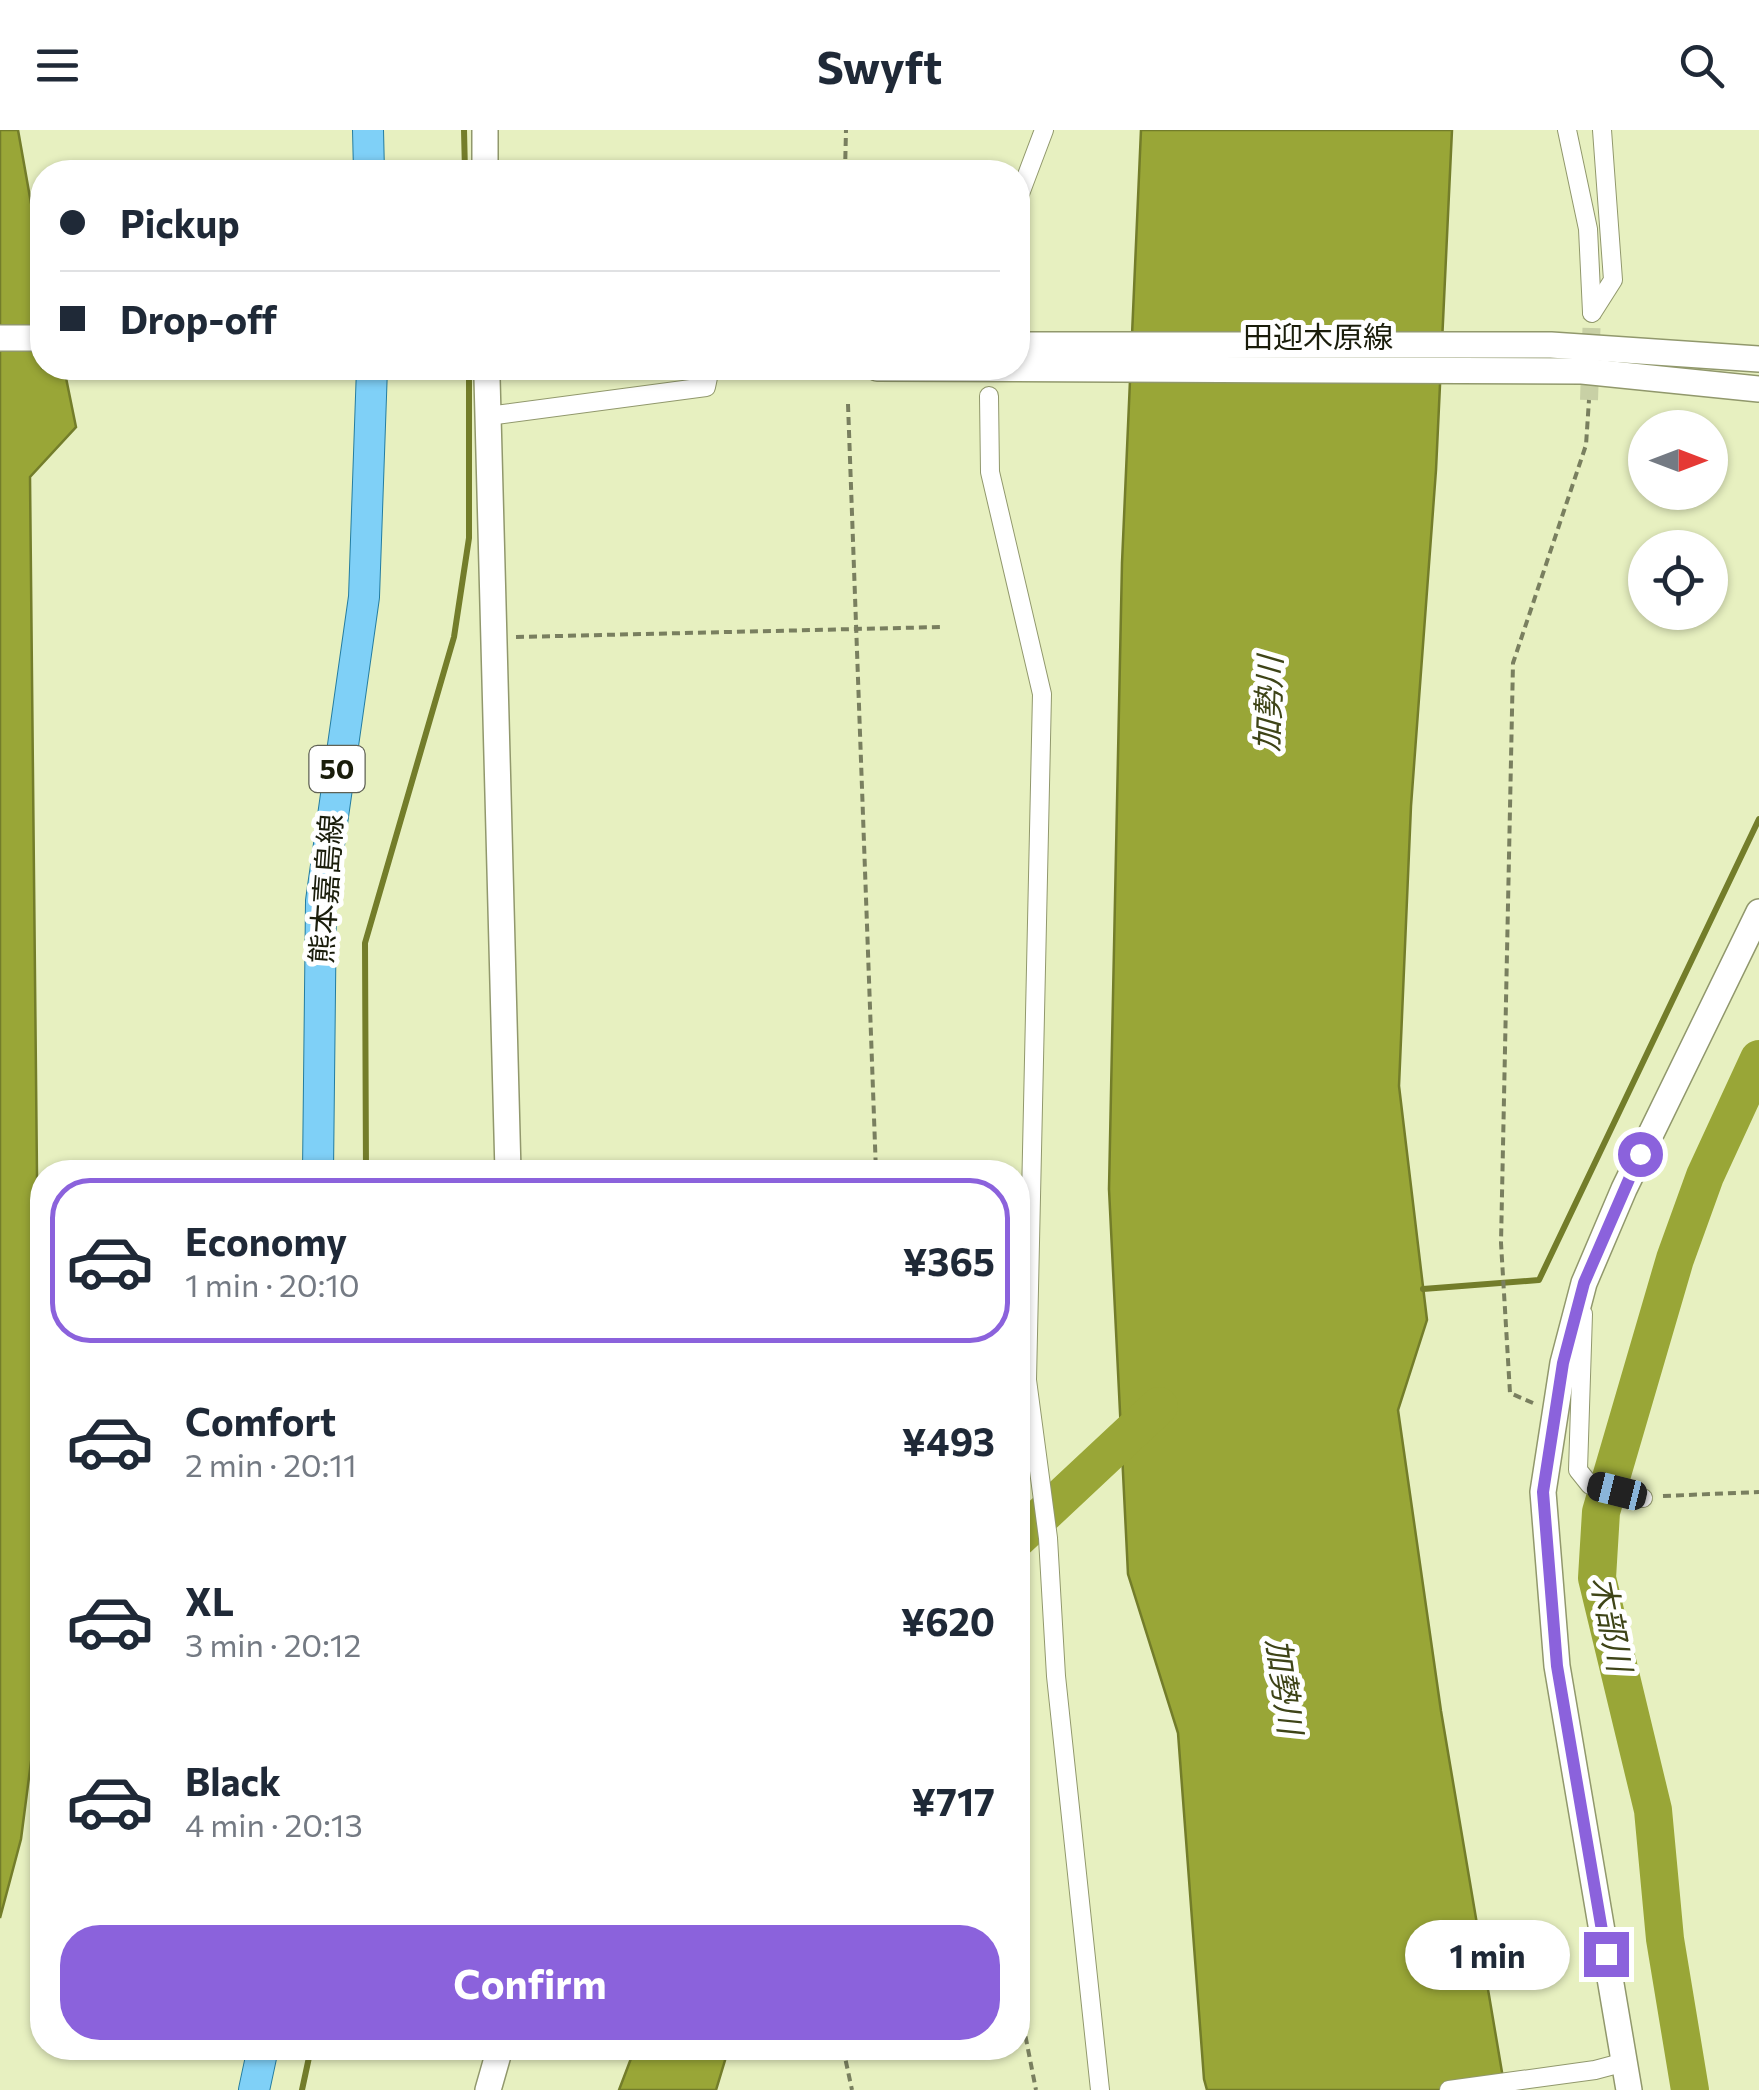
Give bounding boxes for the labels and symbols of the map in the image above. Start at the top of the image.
street label: 田迎木原線 [1243,317,1393,354]
north arrow [1628,410,1728,510]
water label: 加勢川 [1245,652,1289,753]
road number: 50 [310,746,364,792]
street label: 熊本嘉島線 [301,813,348,965]
route start [1618,1132,1663,1177]
car [1584,1469,1650,1513]
water label: 木部川 [1584,1573,1642,1677]
water label: 加勢川 [1259,1635,1313,1739]
callout: 1 min [1406,1919,1571,1989]
route end [1584,1932,1629,1977]

